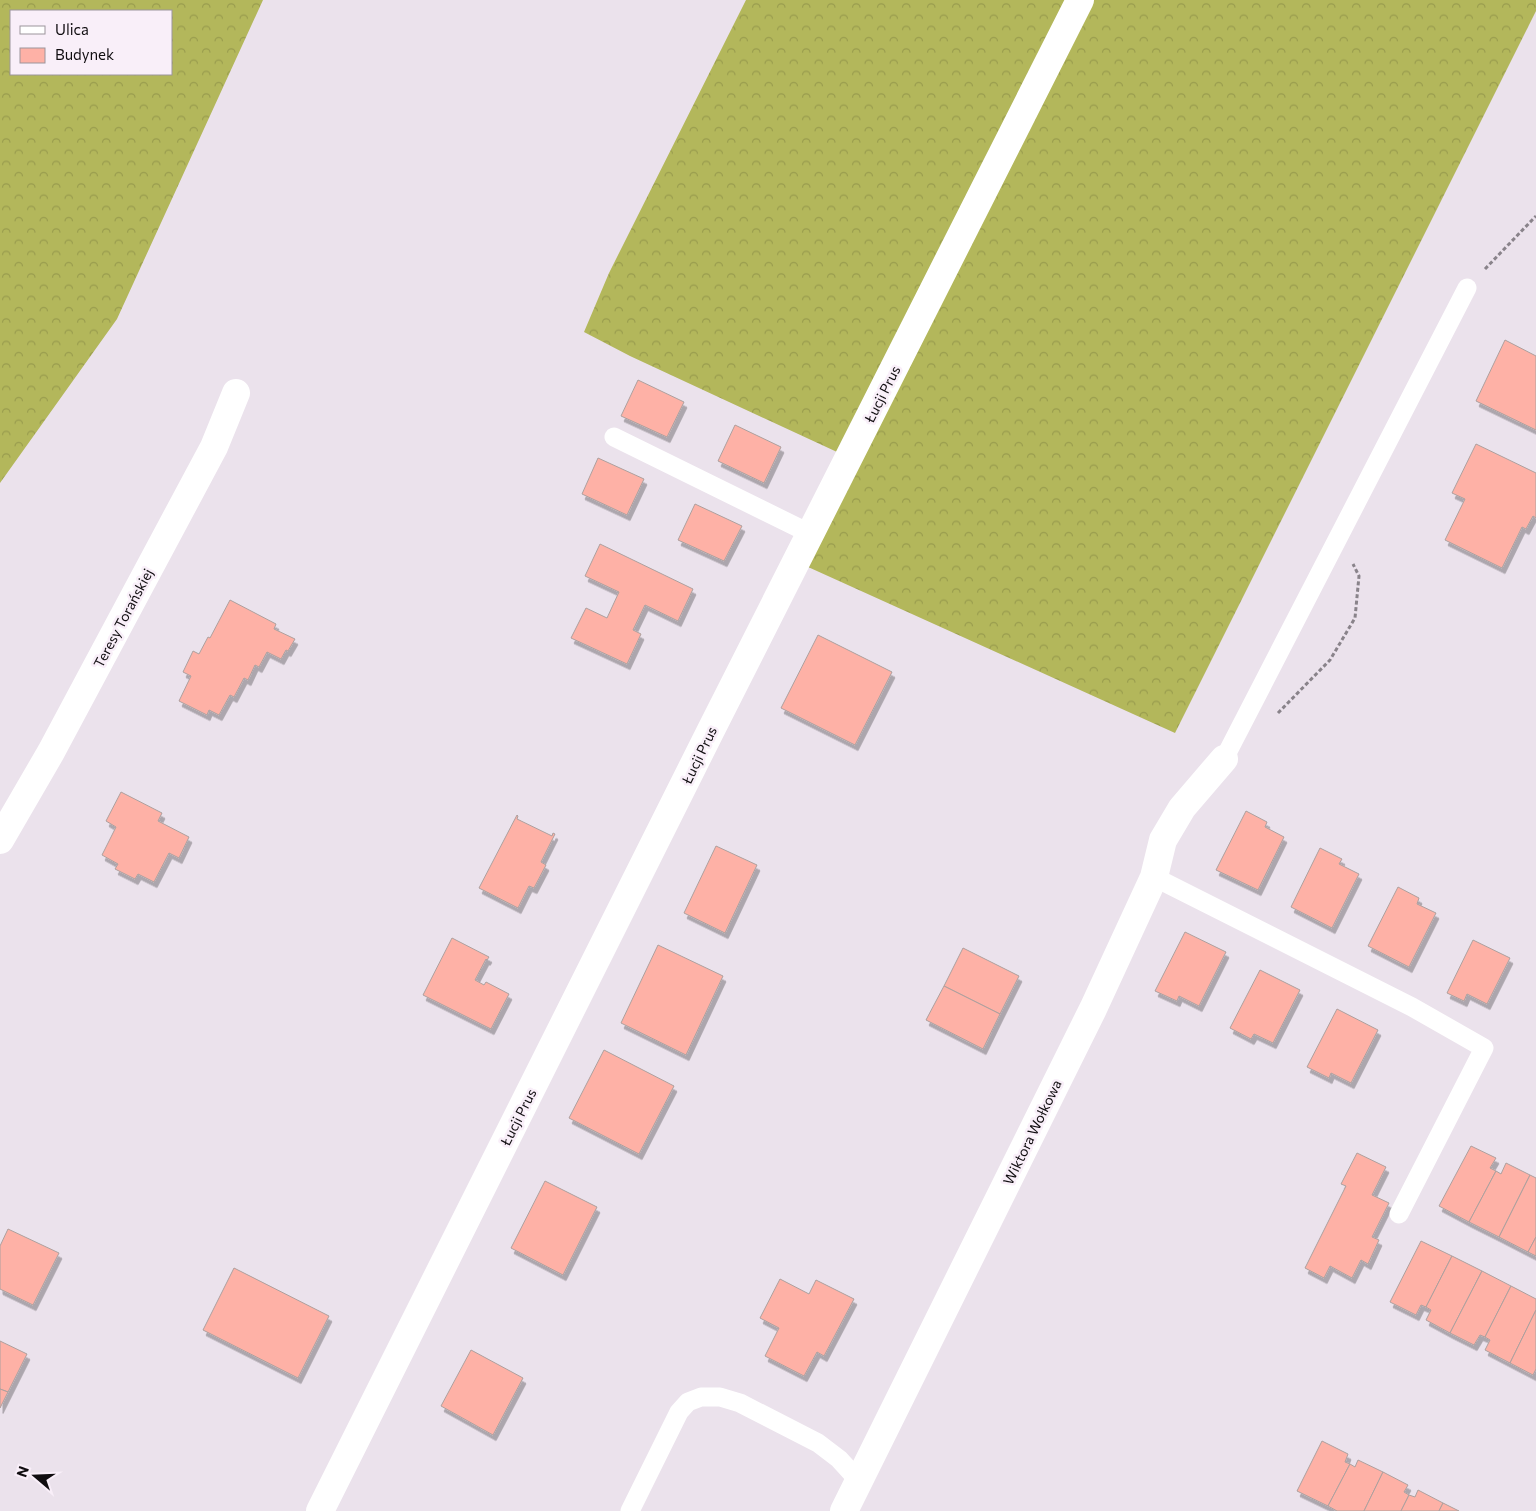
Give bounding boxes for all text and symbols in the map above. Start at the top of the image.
legend [10,10,172,75]
text: Ulica [55,20,89,38]
text: Budynek [55,45,114,63]
street label: Łucji Prus [860,363,903,426]
street label: Teresy Torańskiej [90,566,156,670]
street label: Łucji Prus [677,724,720,787]
street label: Wiktora Wołkowa [999,1077,1065,1187]
street label: Łucji Prus [496,1086,539,1149]
north arrow [10,1451,60,1501]
text: N [12,1464,32,1479]

